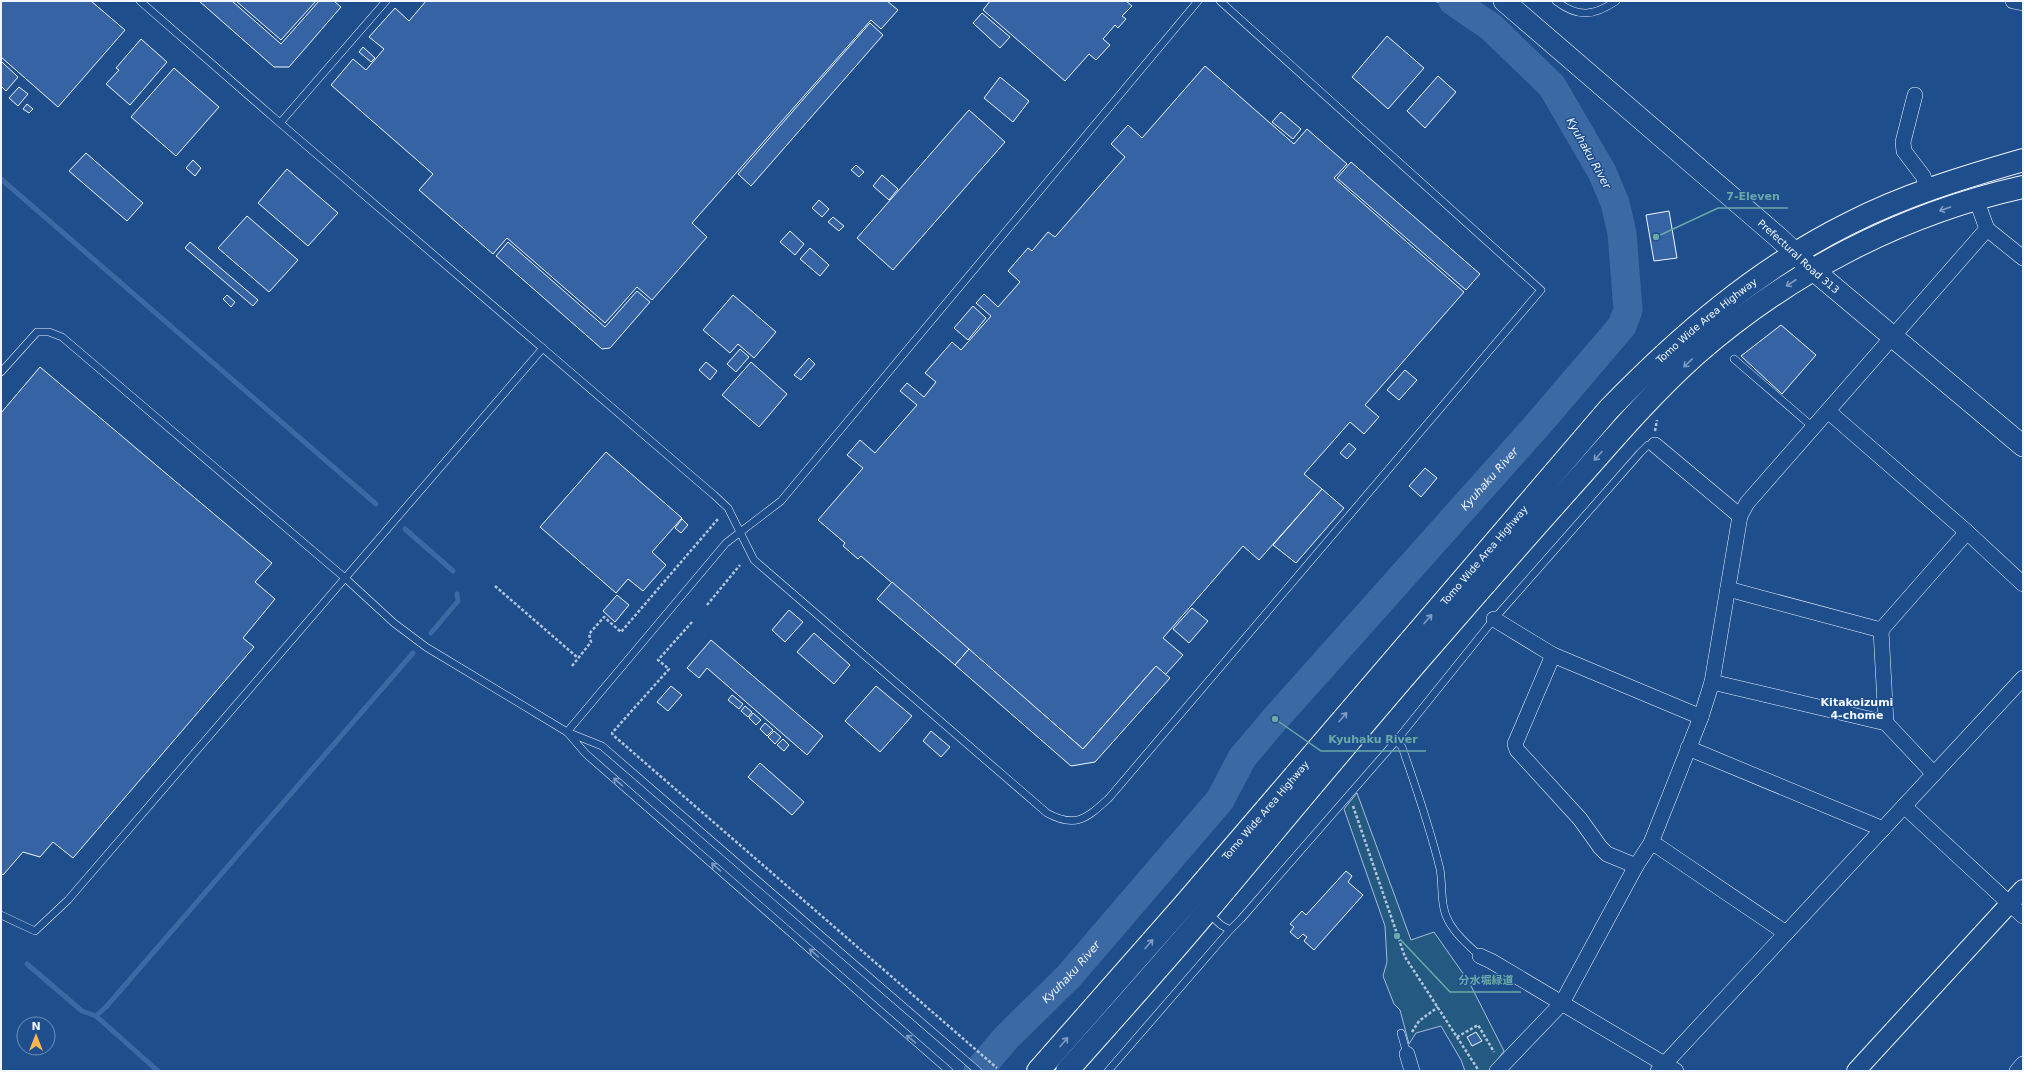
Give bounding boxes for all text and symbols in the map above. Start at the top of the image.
water label: Kyuhaku River [1564,115,1614,192]
callout: 7-Eleven [1718,185,1788,208]
text: 7-Eleven [1726,190,1780,203]
one-way arrow [1940,206,1952,214]
street label: Prefectural Road 313 [1756,218,1841,296]
street label: Tomo Wide Area Highway [1653,276,1759,366]
one-way arrow [1785,279,1796,287]
one-way arrow [1683,358,1693,367]
water label: Kyuhaku River [1458,444,1522,513]
one-way arrow [1594,451,1603,461]
street label: Tomo Wide Area Highway [1438,503,1530,608]
one-way arrow [1423,613,1432,624]
district label: Kitakoizumi 4-chome [1821,696,1893,722]
one-way arrow [1339,712,1348,723]
callout: Kyuhaku River [1321,728,1426,751]
text: Kyuhaku River [1328,733,1418,746]
street label: Tomo Wide Area Highway [1219,758,1311,863]
one-way arrow [613,777,623,786]
one-way arrow [711,862,721,872]
water label: Kyuhaku River [1040,937,1104,1006]
one-way arrow [1145,938,1154,949]
one-way arrow [809,948,819,957]
callout: 分水堀緑道 [1450,969,1521,992]
text: 分水堀緑道 [1459,974,1514,987]
north arrow [16,1016,56,1056]
text: N [31,1020,41,1033]
one-way arrow [906,1034,917,1043]
one-way arrow [1059,1036,1068,1047]

